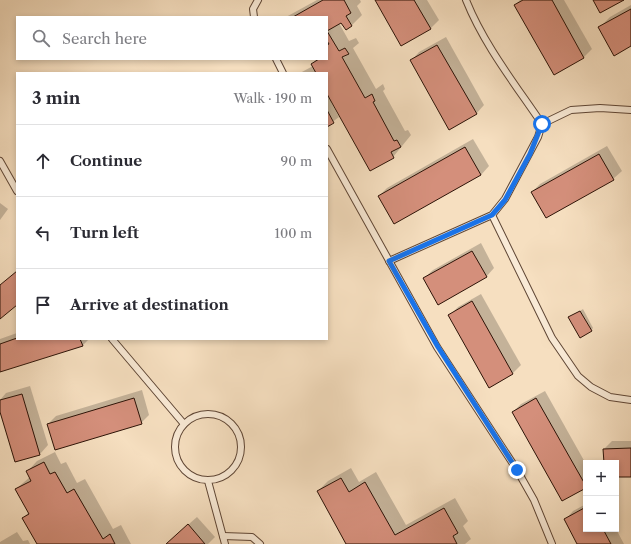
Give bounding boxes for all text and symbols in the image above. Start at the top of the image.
search box [16,16,328,60]
icon: search [30,27,52,49]
text: Search here [62,29,147,48]
text: 3 min [32,88,81,108]
text: Walk · 190 m [233,90,312,106]
route start [533,115,551,133]
icon: ahead [32,150,54,172]
text: Continue [70,151,142,170]
text: 90 m [281,153,312,169]
icon: left [32,222,54,244]
text: Turn left [70,223,139,242]
text: 100 m [274,225,312,241]
icon: arrive [32,294,54,316]
text: Arrive at destination [70,295,229,314]
map controls [583,460,619,532]
button: + [583,460,619,496]
route end [508,461,526,479]
button: − [583,496,619,532]

